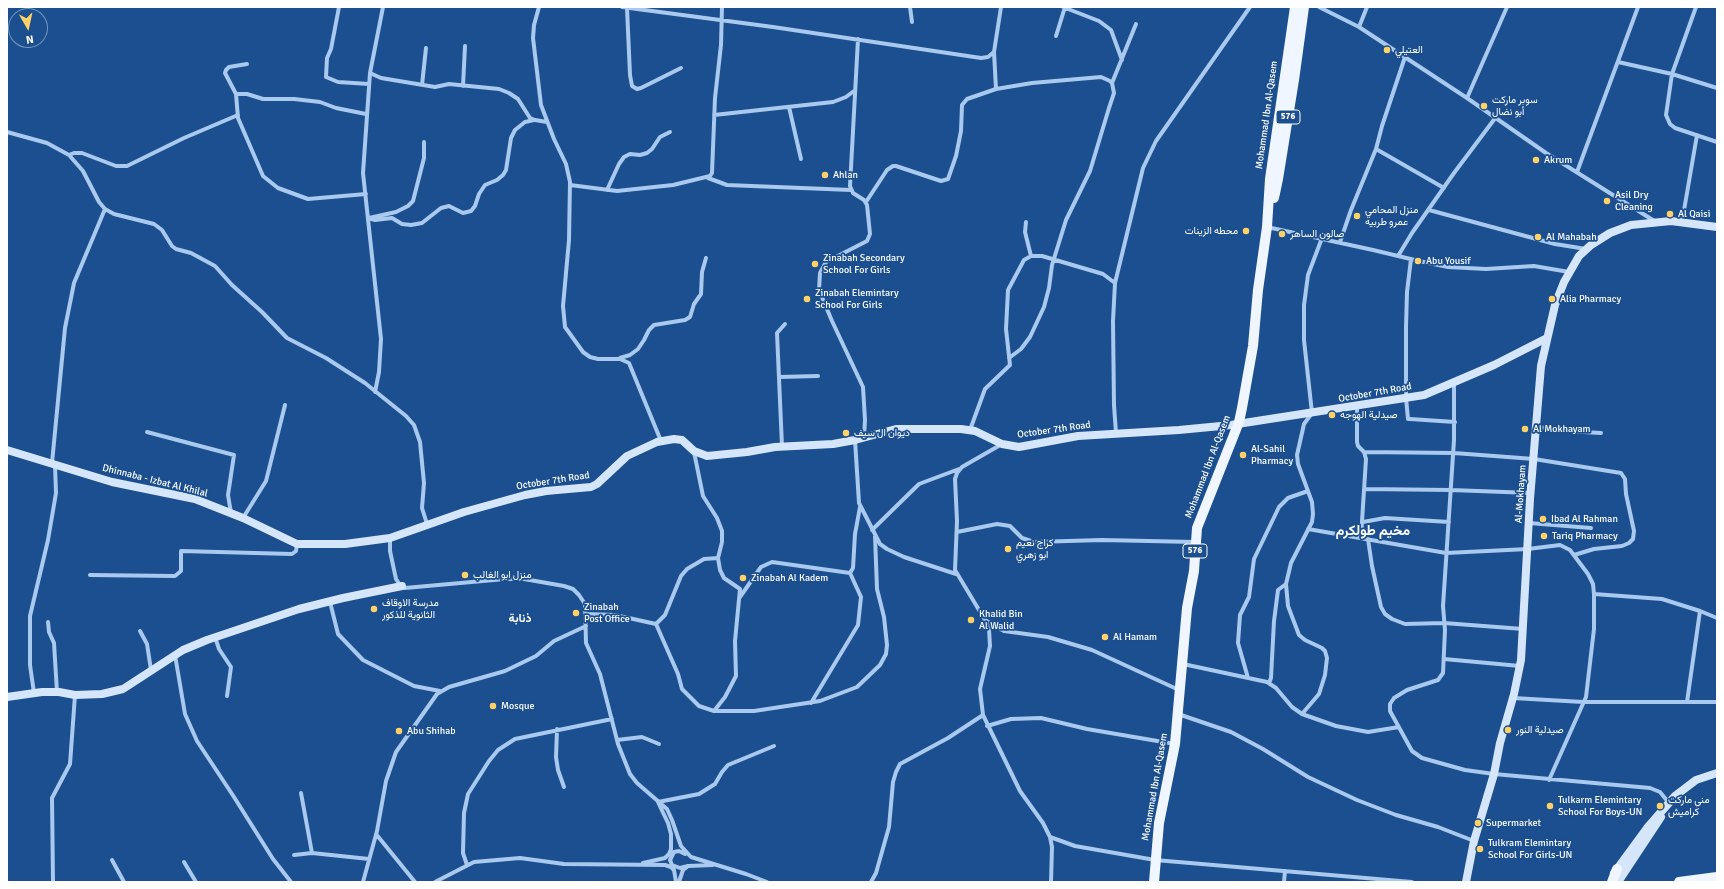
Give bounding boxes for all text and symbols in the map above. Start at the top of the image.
north arrow [8,8,48,48]
text: N [25,32,35,46]
place label: العتيلي [1395,44,1423,56]
marker: العتيلي [1382,45,1392,55]
street label: Mohammad Ibn Al-Qasem [1253,60,1281,170]
place label: سوبر ماركت أبو نضال [1492,94,1538,118]
marker: سوبر ماركت أبو نضال [1479,101,1489,111]
road number: 576 [1276,110,1300,124]
place label: Akrum [1544,154,1572,166]
marker: Akrum [1531,155,1541,165]
place label: Ahlan [833,169,858,181]
marker: Ahlan [820,170,830,180]
place label: Asil Dry Cleaning [1615,189,1653,212]
marker: Asil Dry Cleaning [1602,196,1612,206]
place label: منزل المحامي عمرو طربيه [1365,204,1418,228]
place label: Al Qaisi [1678,208,1710,220]
marker: Al Qaisi [1665,209,1675,219]
marker: منزل المحامي عمرو طربيه [1352,211,1362,221]
place label: محطه الزينات [1185,225,1238,237]
marker: محطه الزينات [1241,226,1251,236]
place label: صالون الساهر [1290,228,1344,240]
marker: صالون الساهر [1277,229,1287,239]
place label: Al Mahabah [1546,231,1597,243]
marker: Al Mahabah [1533,232,1543,242]
place label: Zinabah Secondary School For Girls [823,252,905,276]
place label: Abu Yousif [1426,255,1471,267]
marker: Abu Yousif [1413,256,1423,266]
marker: Zinabah Secondary School For Girls [810,259,820,269]
place label: Zinabah Elemintary School For Girls [815,287,899,310]
place label: Alia Pharmacy [1560,293,1621,305]
marker: Zinabah Elemintary School For Girls [802,294,812,304]
marker: Alia Pharmacy [1547,294,1557,304]
street label: October 7th Road [1338,381,1412,405]
place label: صيدلية الهوجه [1340,409,1398,421]
marker: صيدلية الهوجه [1327,410,1337,420]
street label: Mohammad Ibn Al-Qasem [1183,414,1233,520]
street label: October 7th Road [1017,419,1091,441]
place label: Al Mokhayam [1533,423,1590,435]
marker: Al Mokhayam [1520,424,1530,434]
place label: ديوان ال سيف [854,427,910,439]
marker: ديوان ال سيف [841,428,851,438]
place label: Al-Sahil Pharmacy [1251,443,1293,466]
marker: Al-Sahil Pharmacy [1238,450,1248,460]
street label: Dhinnaba - Izbat Al Khilal [101,462,209,500]
street label: Al-Mokhayam [1513,464,1529,524]
street label: October 7th Road [516,469,590,493]
place label: Ibad Al Rahman [1551,513,1618,525]
marker: Ibad Al Rahman [1538,514,1548,524]
district label: مخيم طولكرم [1336,523,1410,539]
place label: Tariq Pharmacy [1552,530,1618,542]
marker: Tariq Pharmacy [1539,531,1549,541]
place label: كراج نعيم ابو زهري [1016,537,1053,560]
marker: كراج نعيم ابو زهري [1003,544,1013,554]
road number: 576 [1183,544,1207,558]
place label: منزل ابو الغالب [473,569,531,581]
marker: منزل ابو الغالب [460,570,470,580]
place label: Zinabah Al Kadem [751,572,828,584]
marker: Zinabah Al Kadem [738,573,748,583]
place label: مدرسة الاوقاف الثانوية للذكور [382,597,439,620]
place label: Zinabah Post Office [584,601,630,624]
marker: مدرسة الاوقاف الثانوية للذكور [369,604,379,614]
marker: Zinabah Post Office [571,608,581,618]
place label: Khalid Bin Al Walid [979,608,1023,632]
district label: ذنابة [509,612,531,626]
marker: Khalid Bin Al Walid [966,615,976,625]
place label: Al Hamam [1113,631,1157,643]
marker: Al Hamam [1100,632,1110,642]
place label: Mosque [501,700,534,712]
marker: Mosque [488,701,498,711]
place label: صيدلية النور [1516,724,1564,736]
place label: Abu Shihab [407,725,456,737]
marker: صيدلية النور [1503,725,1513,735]
marker: Abu Shihab [394,726,404,736]
street label: Mohammad Ibn Al-Qasem [1140,732,1170,842]
place label: Tulkarm Elemintary School For Boys-UN [1558,794,1642,818]
place label: مني ماركت كراميش [1668,794,1710,818]
marker: Tulkarm Elemintary School For Boys-UN [1545,801,1555,811]
marker: مني ماركت كراميش [1655,801,1665,811]
place label: Supermarket [1486,817,1541,829]
marker: Supermarket [1473,818,1483,828]
place label: Tulkram Elemintary School For Girls-UN [1488,837,1572,860]
marker: Tulkram Elemintary School For Girls-UN [1475,844,1485,854]

